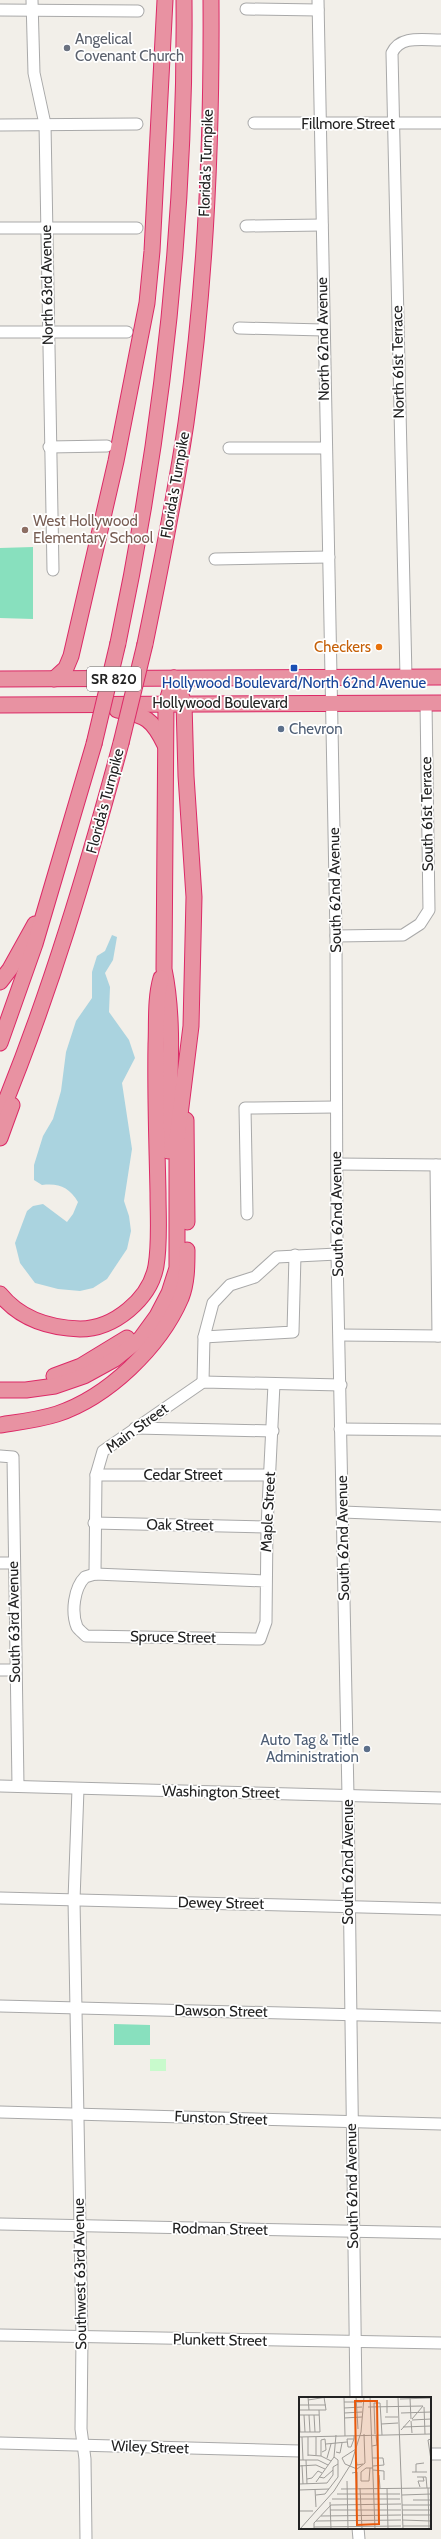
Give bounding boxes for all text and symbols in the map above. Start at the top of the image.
place label: Angelical Covenant Church [75,30,184,65]
marker: Angelical Covenant Church [62,43,72,53]
street label: Florida's Turnpike [195,108,217,217]
street label: Fillmore Street [301,115,395,133]
street label: North 63rd Avenue [37,224,57,345]
street label: North 62nd Avenue [313,277,333,401]
street label: North 61st Terrace [388,305,408,419]
street label: Florida's Turnpike [157,430,193,540]
place label: West Hollywood Elementary School [33,512,154,547]
marker: West Hollywood Elementary School [20,525,30,535]
place label: Checkers [314,638,371,656]
marker: Checkers [374,642,384,652]
marker: Hollywood Boulevard/North 62nd Avenue [289,663,299,673]
road number: SR 820 [87,667,141,691]
place label: Hollywood Boulevard/North 62nd Avenue [162,674,427,692]
street label: Hollywood Boulevard [152,694,288,712]
place label: Chevron [289,720,343,738]
marker: Chevron [276,724,286,734]
street label: Florida's Turnpike [82,746,128,855]
street label: South 61st Terrace [417,756,437,872]
street label: South 62nd Avenue [325,827,345,953]
street label: South 62nd Avenue [327,1151,347,1277]
street label: Main Street [102,1399,172,1457]
street label: Cedar Street [144,1466,222,1484]
street label: Maple Street [257,1471,279,1553]
street label: South 62nd Avenue [333,1475,353,1601]
street label: Oak Street [146,1515,214,1535]
street label: South 63rd Avenue [4,1561,24,1683]
street label: Spruce Street [130,1627,216,1647]
place label: Auto Tag & Title Administration [261,1731,359,1766]
marker: Auto Tag & Title Administration [362,1744,372,1754]
street label: Washington Street [162,1782,280,1802]
street label: South 62nd Avenue [339,1799,357,1925]
street label: Dewey Street [178,1893,264,1913]
street label: Dawson Street [174,2001,268,2021]
street label: Funston Street [174,2107,268,2129]
street label: South 62nd Avenue [342,2123,362,2249]
street label: Southwest 63rd Avenue [70,2198,90,2350]
street label: Rodman Street [172,2219,268,2239]
street label: Plunkett Street [173,2330,267,2350]
inset map [299,2397,431,2529]
street label: Wiley Street [111,2437,189,2457]

